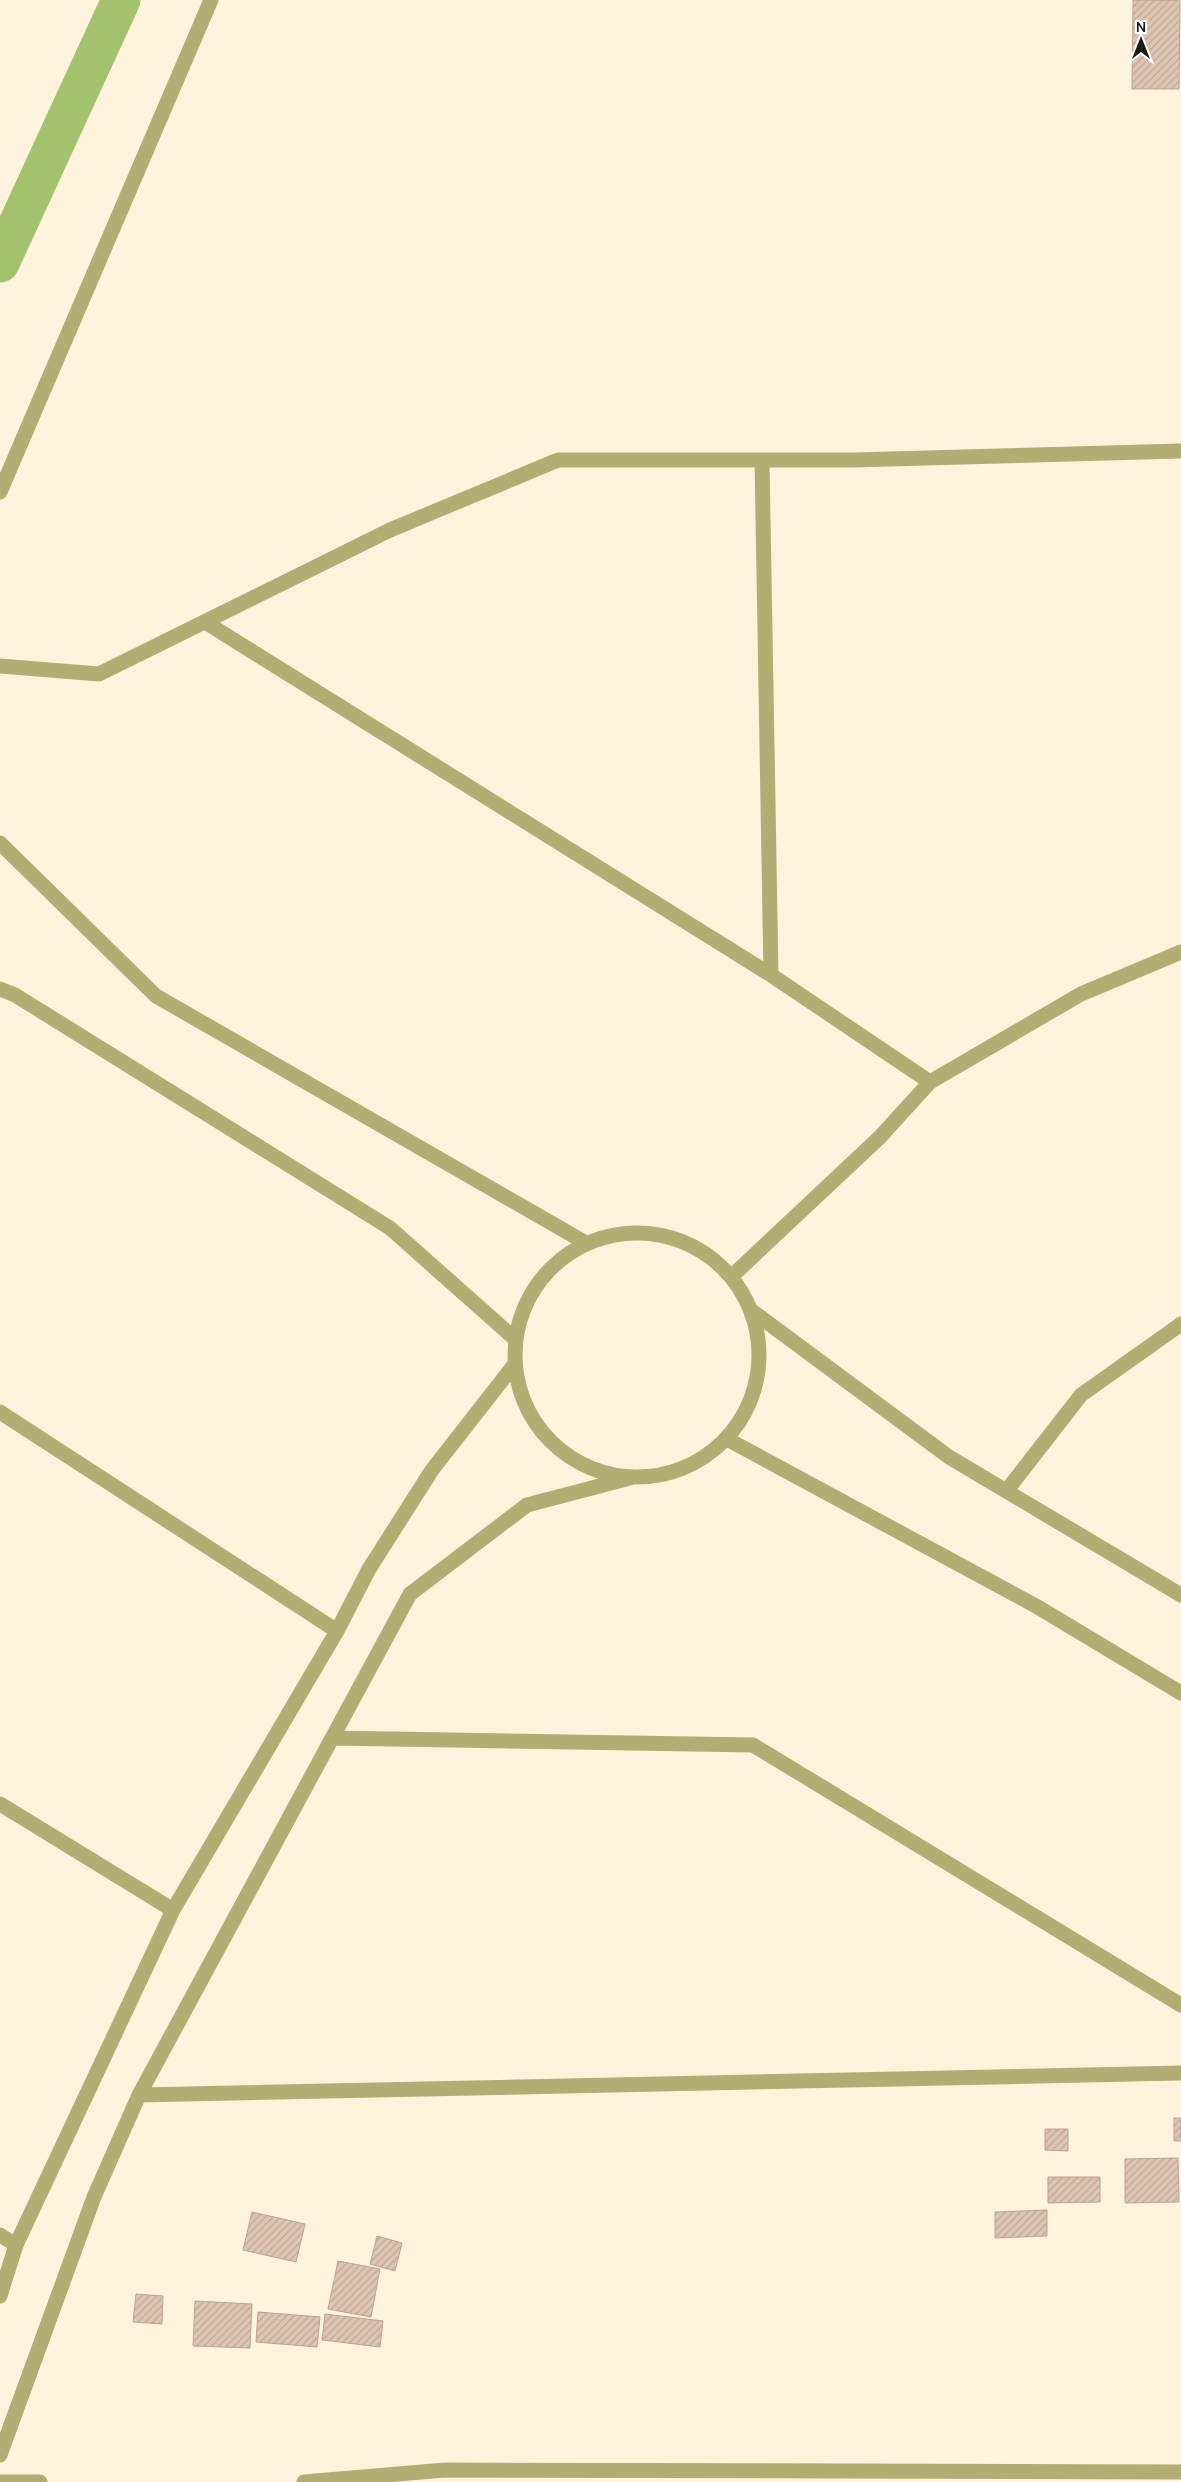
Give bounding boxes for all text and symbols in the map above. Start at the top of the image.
north arrow [1116,15,1166,65]
text: N [1136,17,1146,36]

